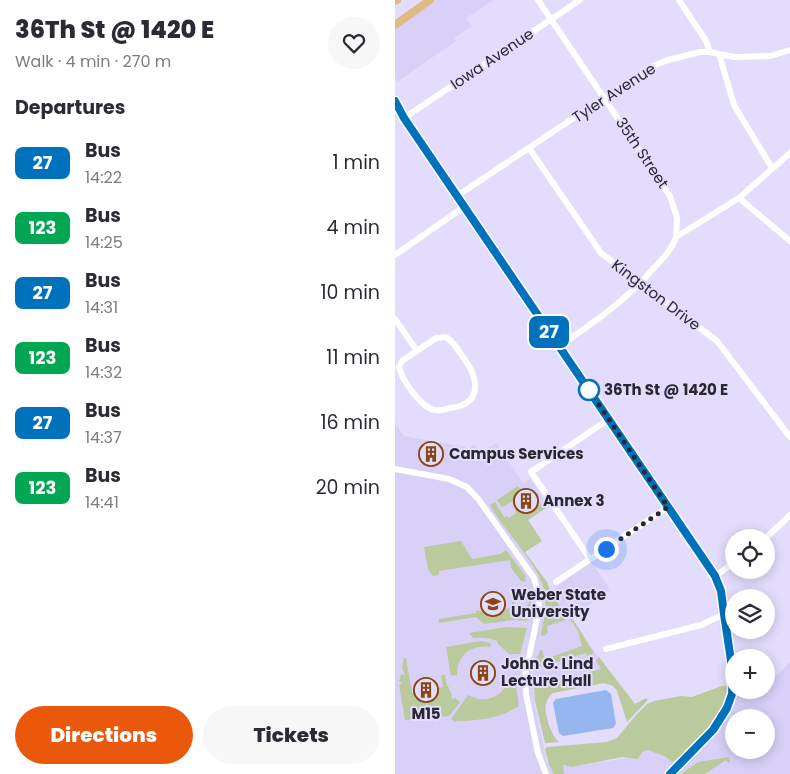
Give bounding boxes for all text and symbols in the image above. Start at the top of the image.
text: 36Th St @ 1420 E [15,13,214,46]
button: heart [328,17,380,69]
street label: Iowa Avenue [446,23,537,94]
text: Walk · 4 min · 270 m [15,50,171,73]
street label: Tyler Avenue [568,58,659,127]
text: Departures [15,94,125,121]
street label: 35th Street [611,113,674,192]
text: Bus [85,137,121,164]
text: 1 min [332,149,380,176]
text: 27 [33,150,52,175]
text: 14:22 [85,166,122,189]
text: Bus [85,202,121,229]
text: 4 min [327,214,380,241]
text: 123 [29,215,56,240]
text: 14:25 [85,231,123,254]
street label: Kingston Drive [607,254,705,335]
text: Bus [85,267,121,294]
text: 10 min [321,279,380,306]
text: 27 [33,280,52,305]
text: 14:31 [85,296,118,319]
line badge: 27 [527,316,571,348]
text: 27 [539,319,559,344]
text: Bus [85,332,121,359]
text: 11 min [326,344,380,371]
text: 123 [29,345,56,370]
text: 14:32 [85,361,122,384]
marker: 36Th St @ 1420 E [578,379,600,401]
place label: 36Th St @ 1420 E [604,379,728,400]
text: Bus [85,397,121,424]
text: 16 min [320,409,380,436]
text: 27 [33,410,52,435]
text: 14:37 [85,426,122,449]
building icon: Campus Services [418,441,444,467]
place label: Campus Services [449,443,584,464]
text: Bus [85,462,121,489]
text: 20 min [316,474,380,501]
text: 123 [29,475,56,500]
building icon: Annex 3 [513,488,539,514]
place label: Annex 3 [543,490,605,511]
text: 14:41 [85,491,119,514]
map controls [725,529,775,759]
button: locate [725,529,775,579]
your location [594,537,619,562]
place label: Weber State University [511,584,606,622]
button: layers [725,589,775,639]
school or university icon: Weber State University [480,591,506,617]
button: + [725,649,775,699]
place label: John G. Lind Lecture Hall [501,653,593,691]
building icon: John G. Lind Lecture Hall [470,660,496,686]
building icon: M15 [413,677,439,703]
place label: M15 [411,703,441,724]
button: Directions [15,706,193,764]
button: Tickets [203,706,380,764]
button: − [725,709,775,759]

